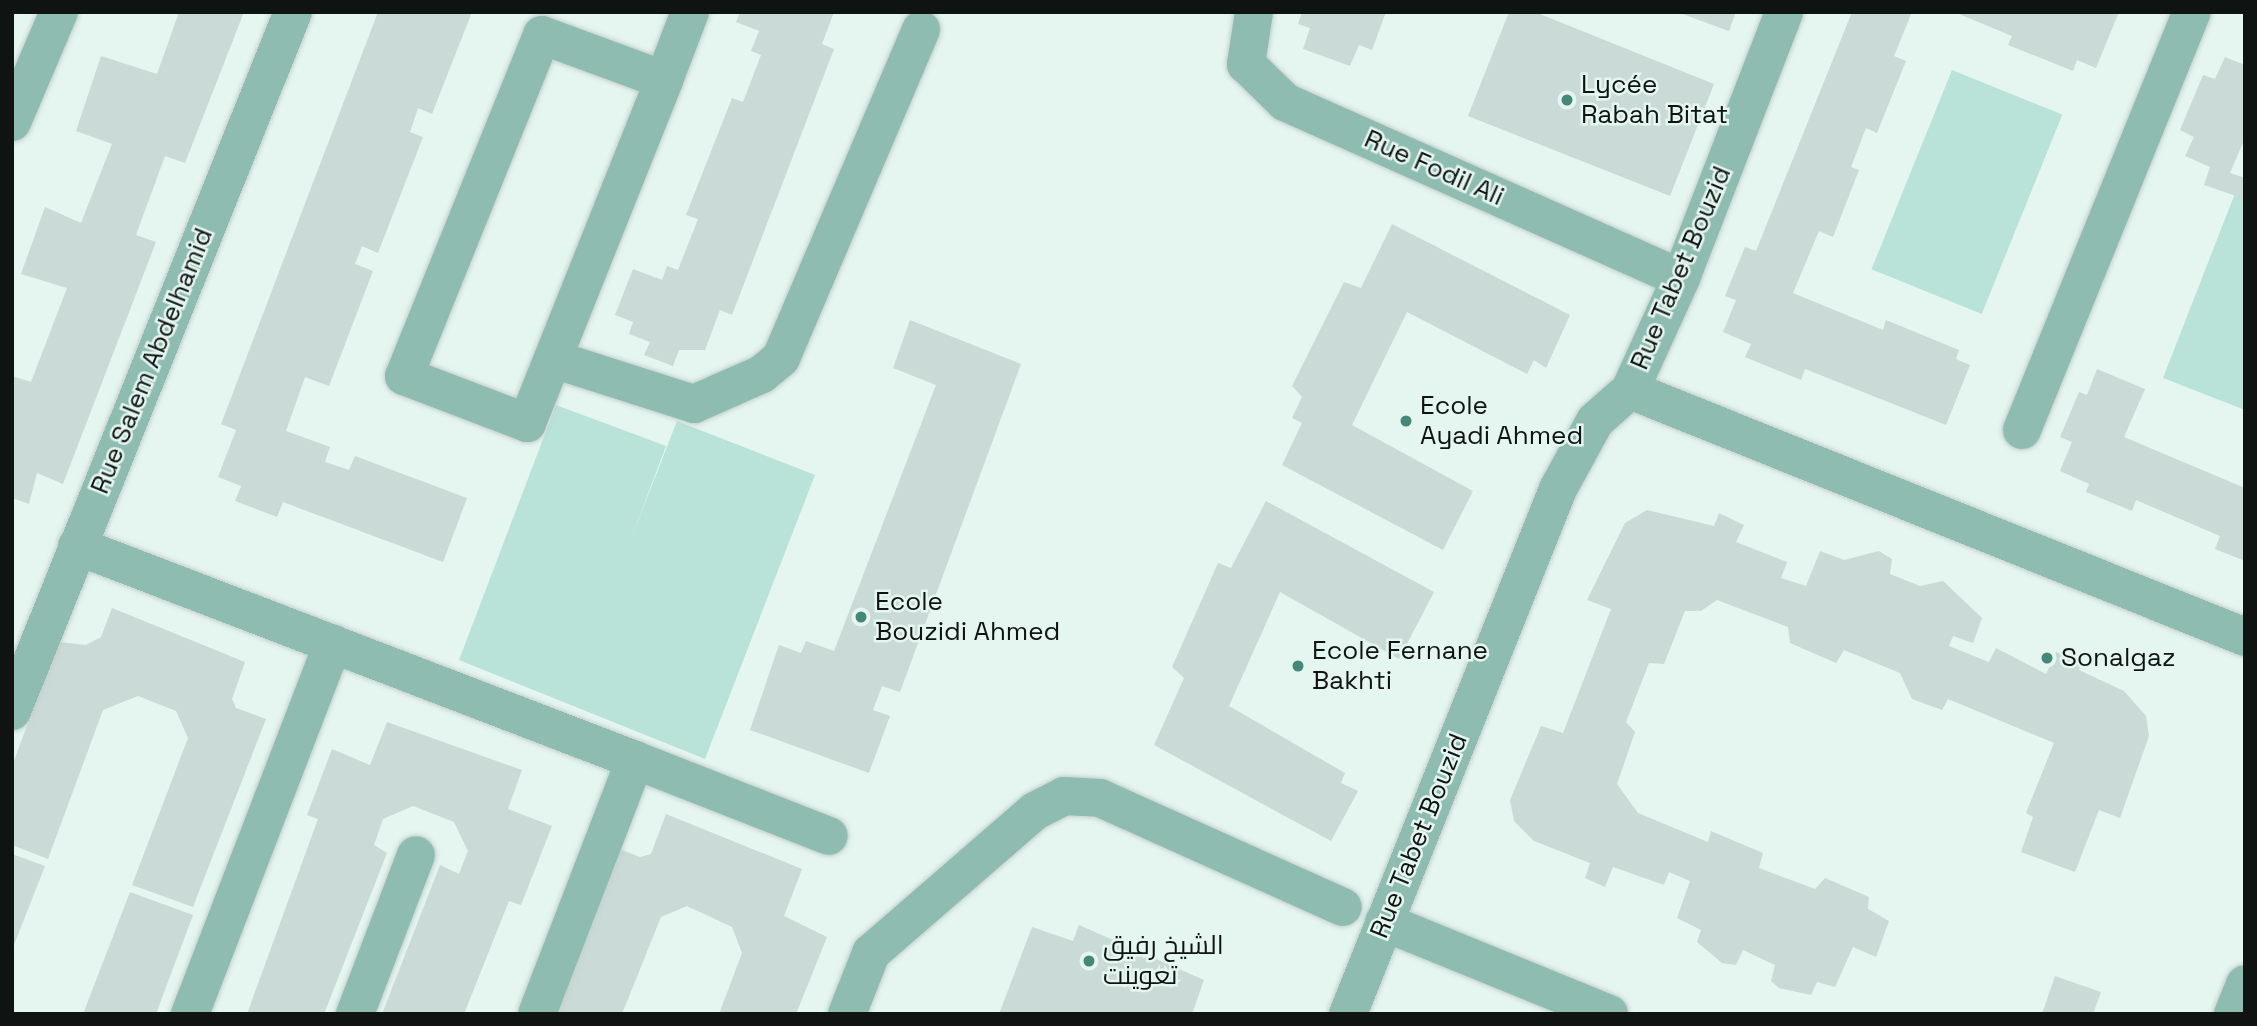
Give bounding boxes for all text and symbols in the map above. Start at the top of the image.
place label: Lycée Rabah Bitat [1581,69,1728,130]
marker: Lycée Rabah Bitat [1559,92,1575,108]
street label: Rue Fodil Ali [1359,123,1509,213]
street label: Rue Tabet Bouzid [1624,161,1738,375]
street label: Rue Salem Abdelhamid [84,223,220,499]
place label: Ecole Ayadi Ahmed [1420,390,1583,452]
marker: Ecole Ayadi Ahmed [1398,413,1414,429]
place label: Ecole Bouzidi Ahmed [875,586,1061,648]
marker: Ecole Bouzidi Ahmed [853,609,869,625]
place label: Ecole Fernane Bakhti [1312,635,1488,696]
place label: Sonalgaz [2061,642,2175,674]
marker: Sonalgaz [2039,650,2055,666]
marker: Ecole Fernane Bakhti [1290,658,1306,674]
street label: Rue Tabet Bouzid [1364,729,1474,943]
place label: الشيخ رفيق تعوينت [1103,930,1224,992]
marker: الشيخ رفيق تعوينت [1081,953,1097,969]

